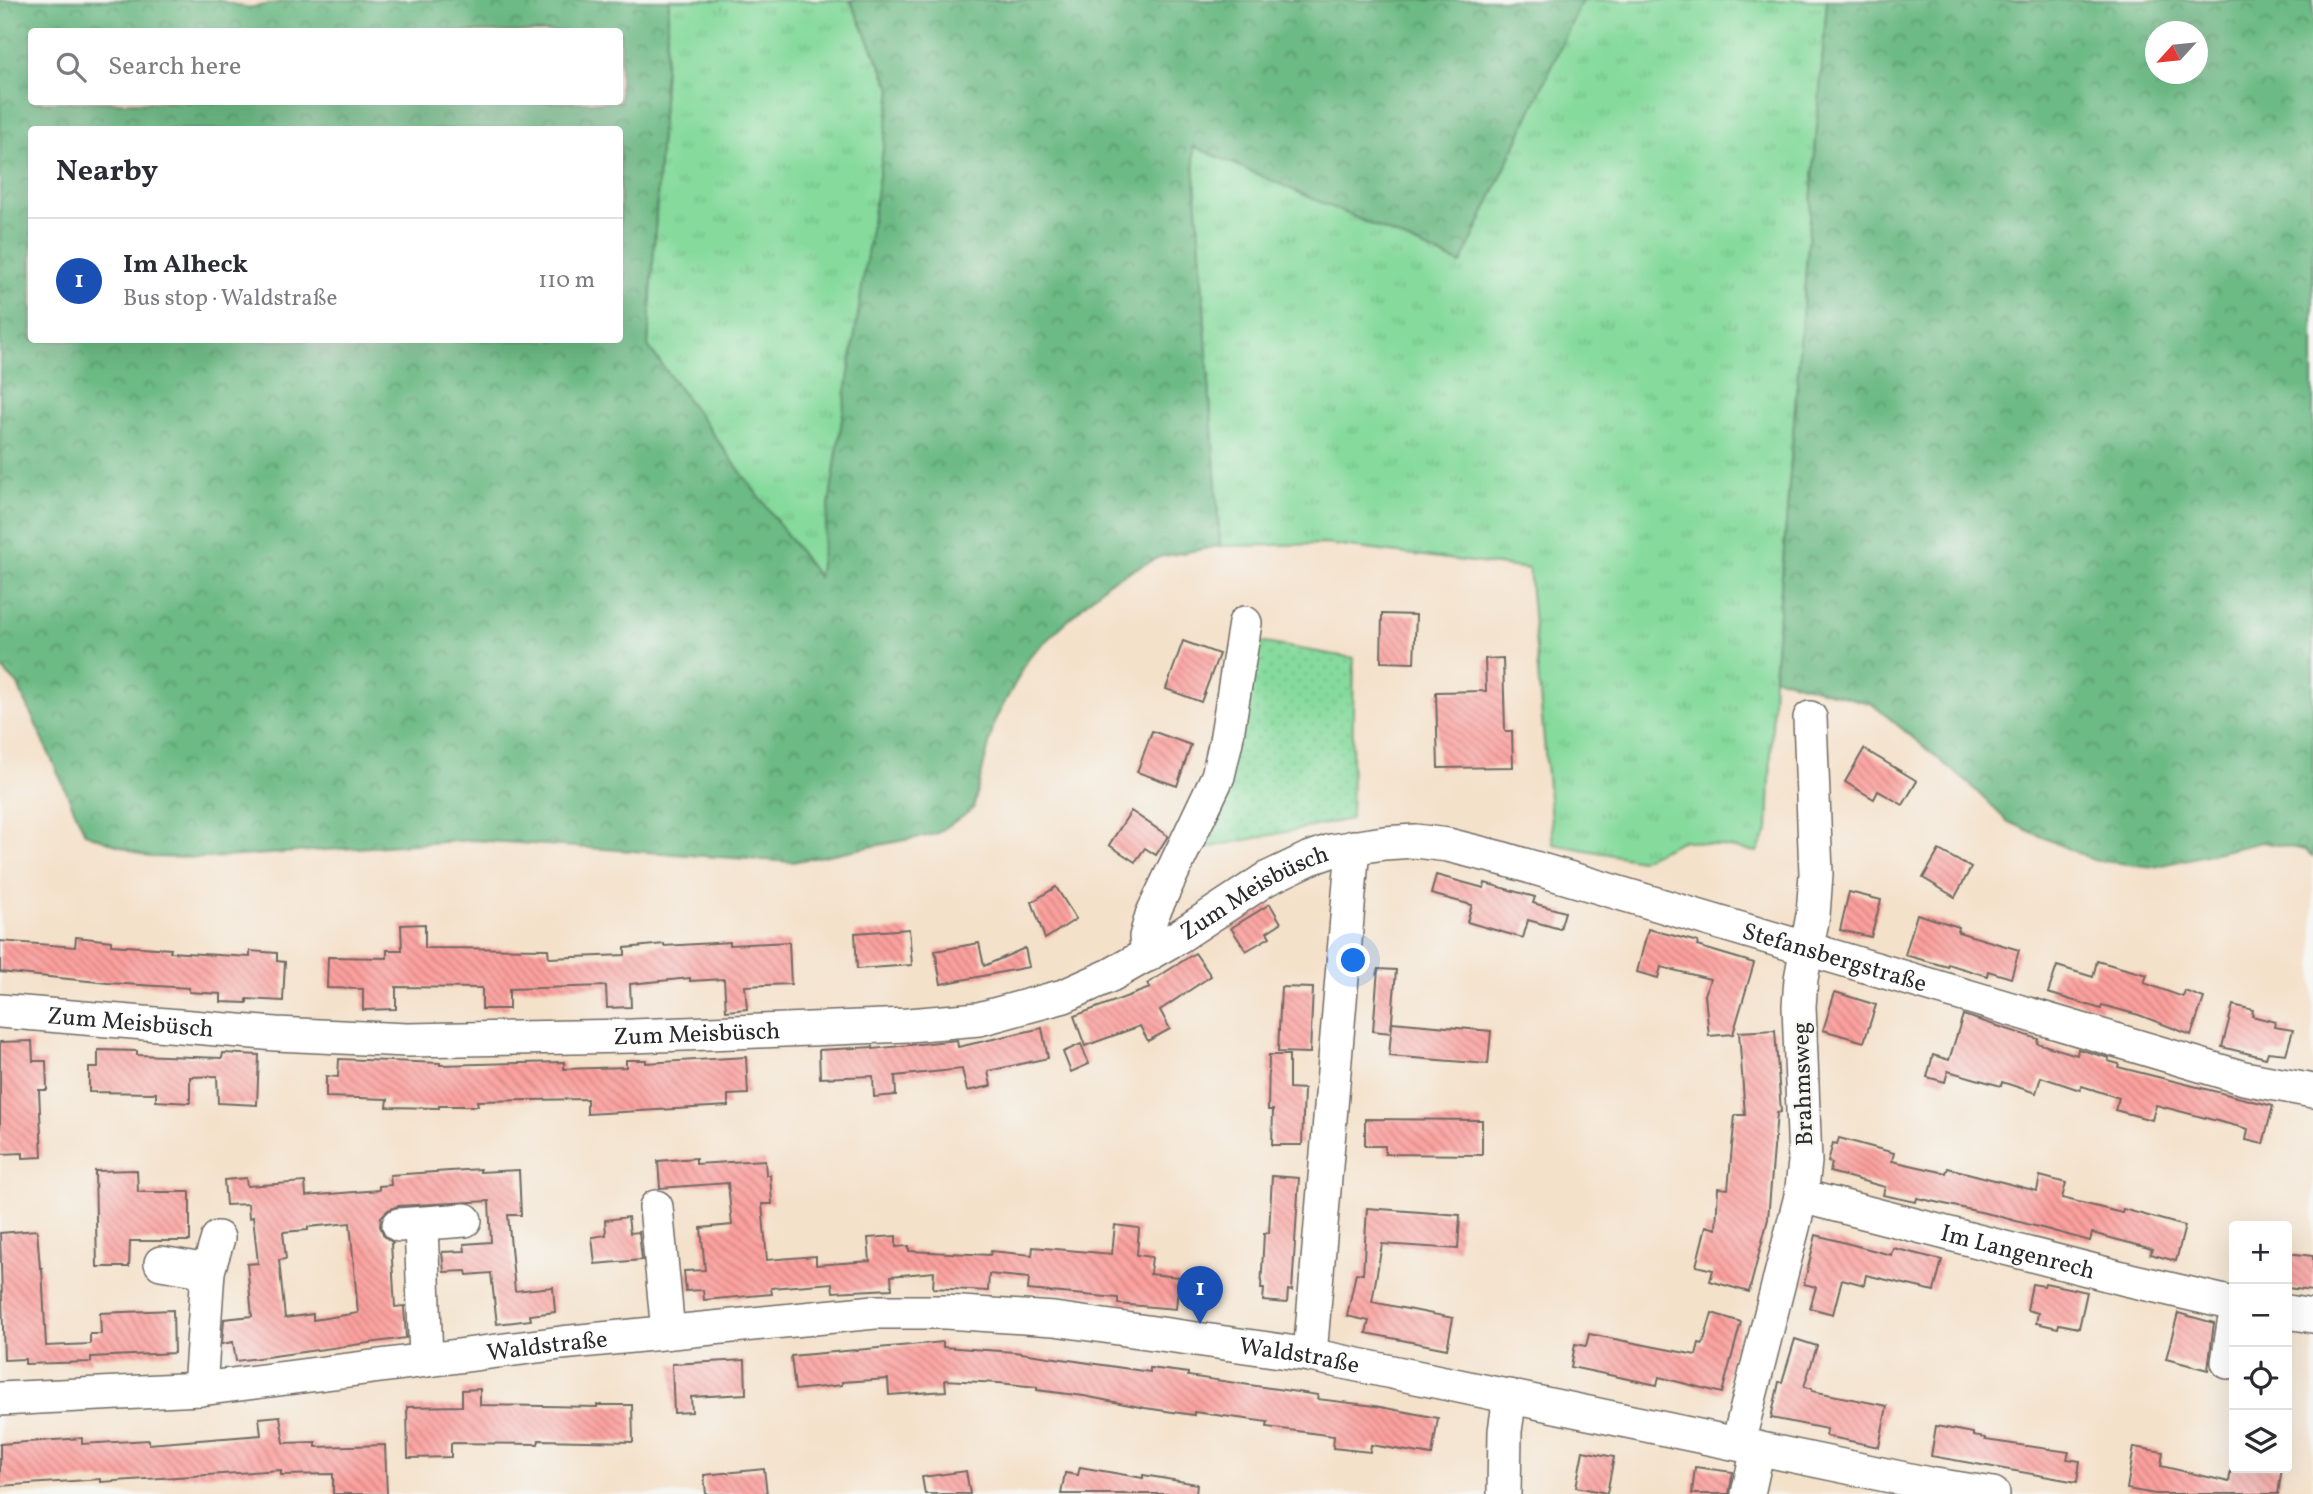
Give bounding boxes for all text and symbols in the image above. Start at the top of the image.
north arrow [2145,21,2208,84]
search box [28,28,623,105]
icon: search [52,48,90,86]
text: Search here [108,49,241,85]
text: Nearby [56,151,158,193]
text: Im Alheck [123,247,248,283]
text: 1 [74,265,84,297]
text: 110 m [538,265,595,297]
text: Bus stop · Waldstraße [123,283,337,315]
street label: Zum Meisbüsch [1174,838,1334,950]
street label: Stefansbergstraße [1738,915,1931,1002]
your location [1336,943,1370,977]
street label: Zum Meisbüsch [46,1000,215,1048]
street label: Zum Meisbüsch [613,1015,781,1055]
street label: Brahmsweg [1785,1021,1823,1147]
street label: Im Langenrech [1937,1217,2098,1289]
map controls [2229,1221,2292,1473]
button: + [2229,1221,2292,1284]
pin: 1 [1177,1266,1223,1324]
button: − [2229,1284,2292,1347]
street label: Waldstraße [485,1323,609,1371]
street label: Waldstraße [1237,1330,1362,1384]
button: locate [2229,1347,2292,1410]
button: layers [2229,1410,2292,1473]

